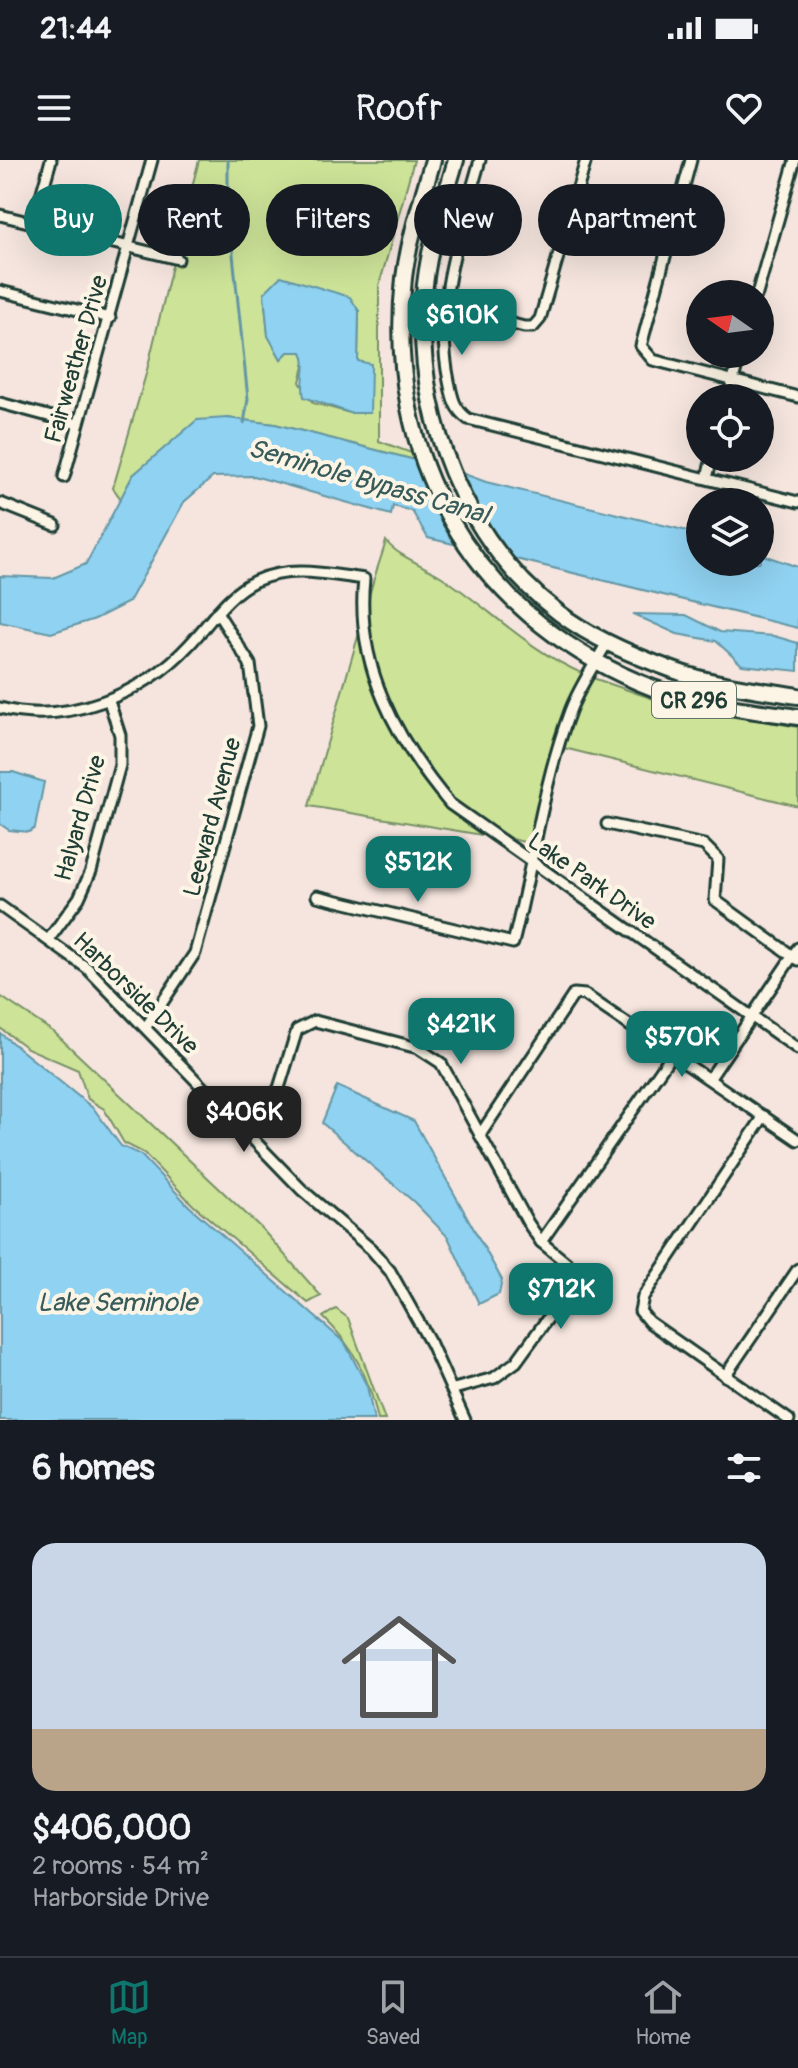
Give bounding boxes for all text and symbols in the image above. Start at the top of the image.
text: 21:44 [40,10,111,47]
icon: menu [32,86,76,130]
text: Roofr [356,86,442,131]
icon: heart [722,86,766,130]
chip: Buy [24,184,122,256]
chip: Rent [138,184,250,256]
chip: Filters [266,184,398,256]
chip: New [414,184,522,256]
chip: Apartment [538,184,725,256]
street label: Fairweather Drive [39,272,114,446]
north arrow [686,280,774,368]
map controls [686,280,774,576]
pin: $610K [406,289,518,357]
text: $610K [426,299,498,331]
button: locate [686,384,774,472]
water label: Seminole Bypass Canal [245,432,495,532]
button: layers [686,488,774,576]
road number: CR 296 [652,682,736,718]
street label: Leeward Avenue [177,734,248,900]
street label: Halyard Drive [49,752,112,885]
street label: Lake Park Drive [522,826,662,936]
pin: $512K [362,836,474,904]
text: $512K [384,846,452,878]
street label: Harborside Drive [67,926,205,1061]
pin: $421K [405,998,517,1066]
text: $421K [426,1008,496,1040]
pin: $570K [626,1011,738,1079]
text: $570K [644,1021,720,1053]
pin: $406K [188,1086,300,1154]
text: $406K [205,1096,283,1128]
pin: $712K [505,1263,617,1331]
text: $712K [527,1273,595,1305]
water label: Lake Seminole [37,1287,199,1319]
icon: filters [722,1446,766,1490]
text: 6 homes [32,1447,155,1490]
icon: home [327,1595,471,1739]
text: $406,000 [32,1807,191,1850]
text: 2 rooms · 54 m² [32,1850,209,1882]
text: Harborside Drive [32,1882,209,1914]
tab: Map [107,1975,151,2051]
tab: Saved [366,1975,421,2051]
tab: Home [635,1975,691,2051]

